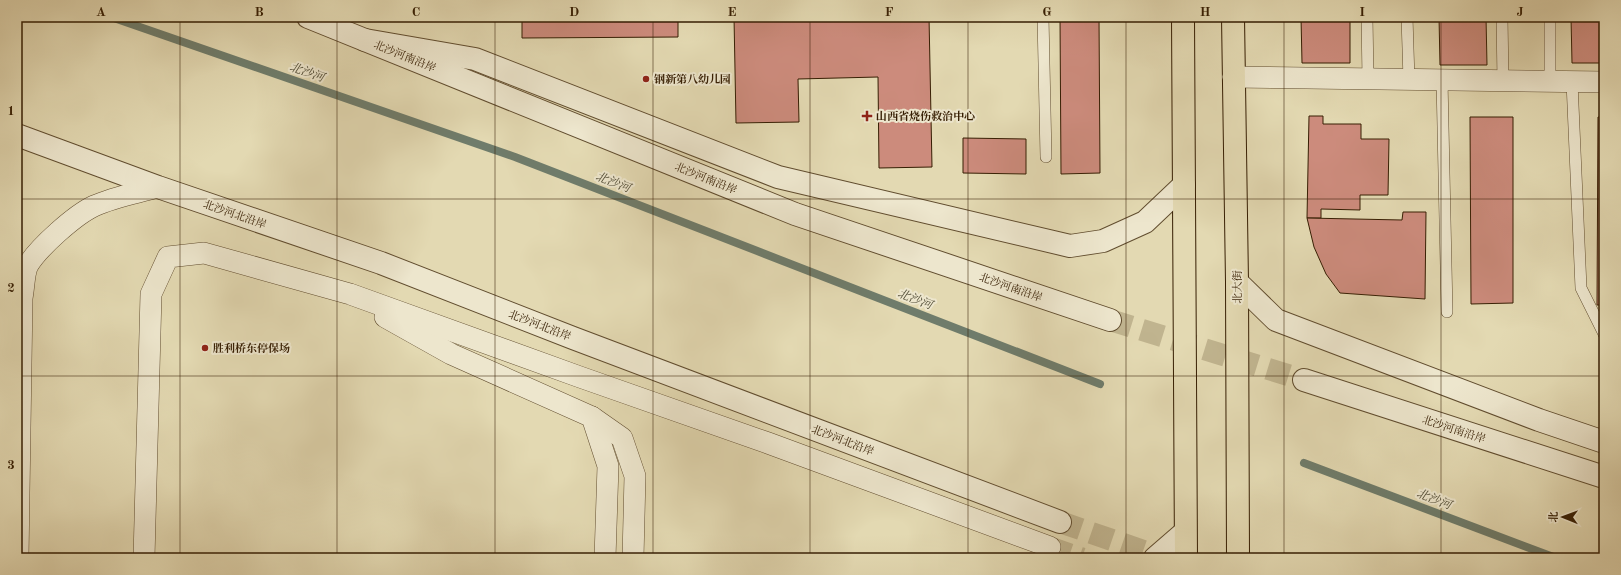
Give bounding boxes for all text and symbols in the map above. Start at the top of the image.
text: A [96,6,106,19]
text: B [254,6,264,19]
text: C [412,6,420,19]
text: D [569,6,579,19]
text: E [728,6,737,19]
text: F [885,6,894,19]
text: G [1042,6,1052,19]
text: H [1200,6,1211,19]
text: I [1359,6,1365,19]
text: J [1516,6,1524,19]
street label: 北沙河南沿岸 [372,38,438,75]
water label: 北沙河 [288,60,328,85]
place label: 钢新第八幼儿园 [654,73,731,86]
marker: 钢新第八幼儿园 [641,74,651,84]
text: 1 [7,105,15,118]
marker: 山西省烧伤救治中心 [861,110,873,122]
place label: 山西省烧伤救治中心 [876,110,975,123]
street label: 北沙河南沿岸 [673,160,739,197]
water label: 北沙河 [594,169,634,196]
street label: 北沙河北沿岸 [202,198,268,231]
street label: 北沙河南沿岸 [978,271,1044,304]
street label: 北大街 [1231,271,1244,304]
text: 2 [7,282,15,295]
water label: 北沙河 [896,286,936,313]
street label: 北沙河北沿岸 [507,308,573,343]
place label: 胜利桥东停保场 [213,342,290,355]
marker: 胜利桥东停保场 [200,343,210,353]
street label: 北沙河南沿岸 [1420,413,1487,446]
street label: 北沙河北沿岸 [810,423,876,458]
text: 3 [7,459,15,472]
water label: 北沙河 [1415,486,1455,513]
north arrow [1543,497,1583,537]
text: 北 [1548,511,1560,522]

